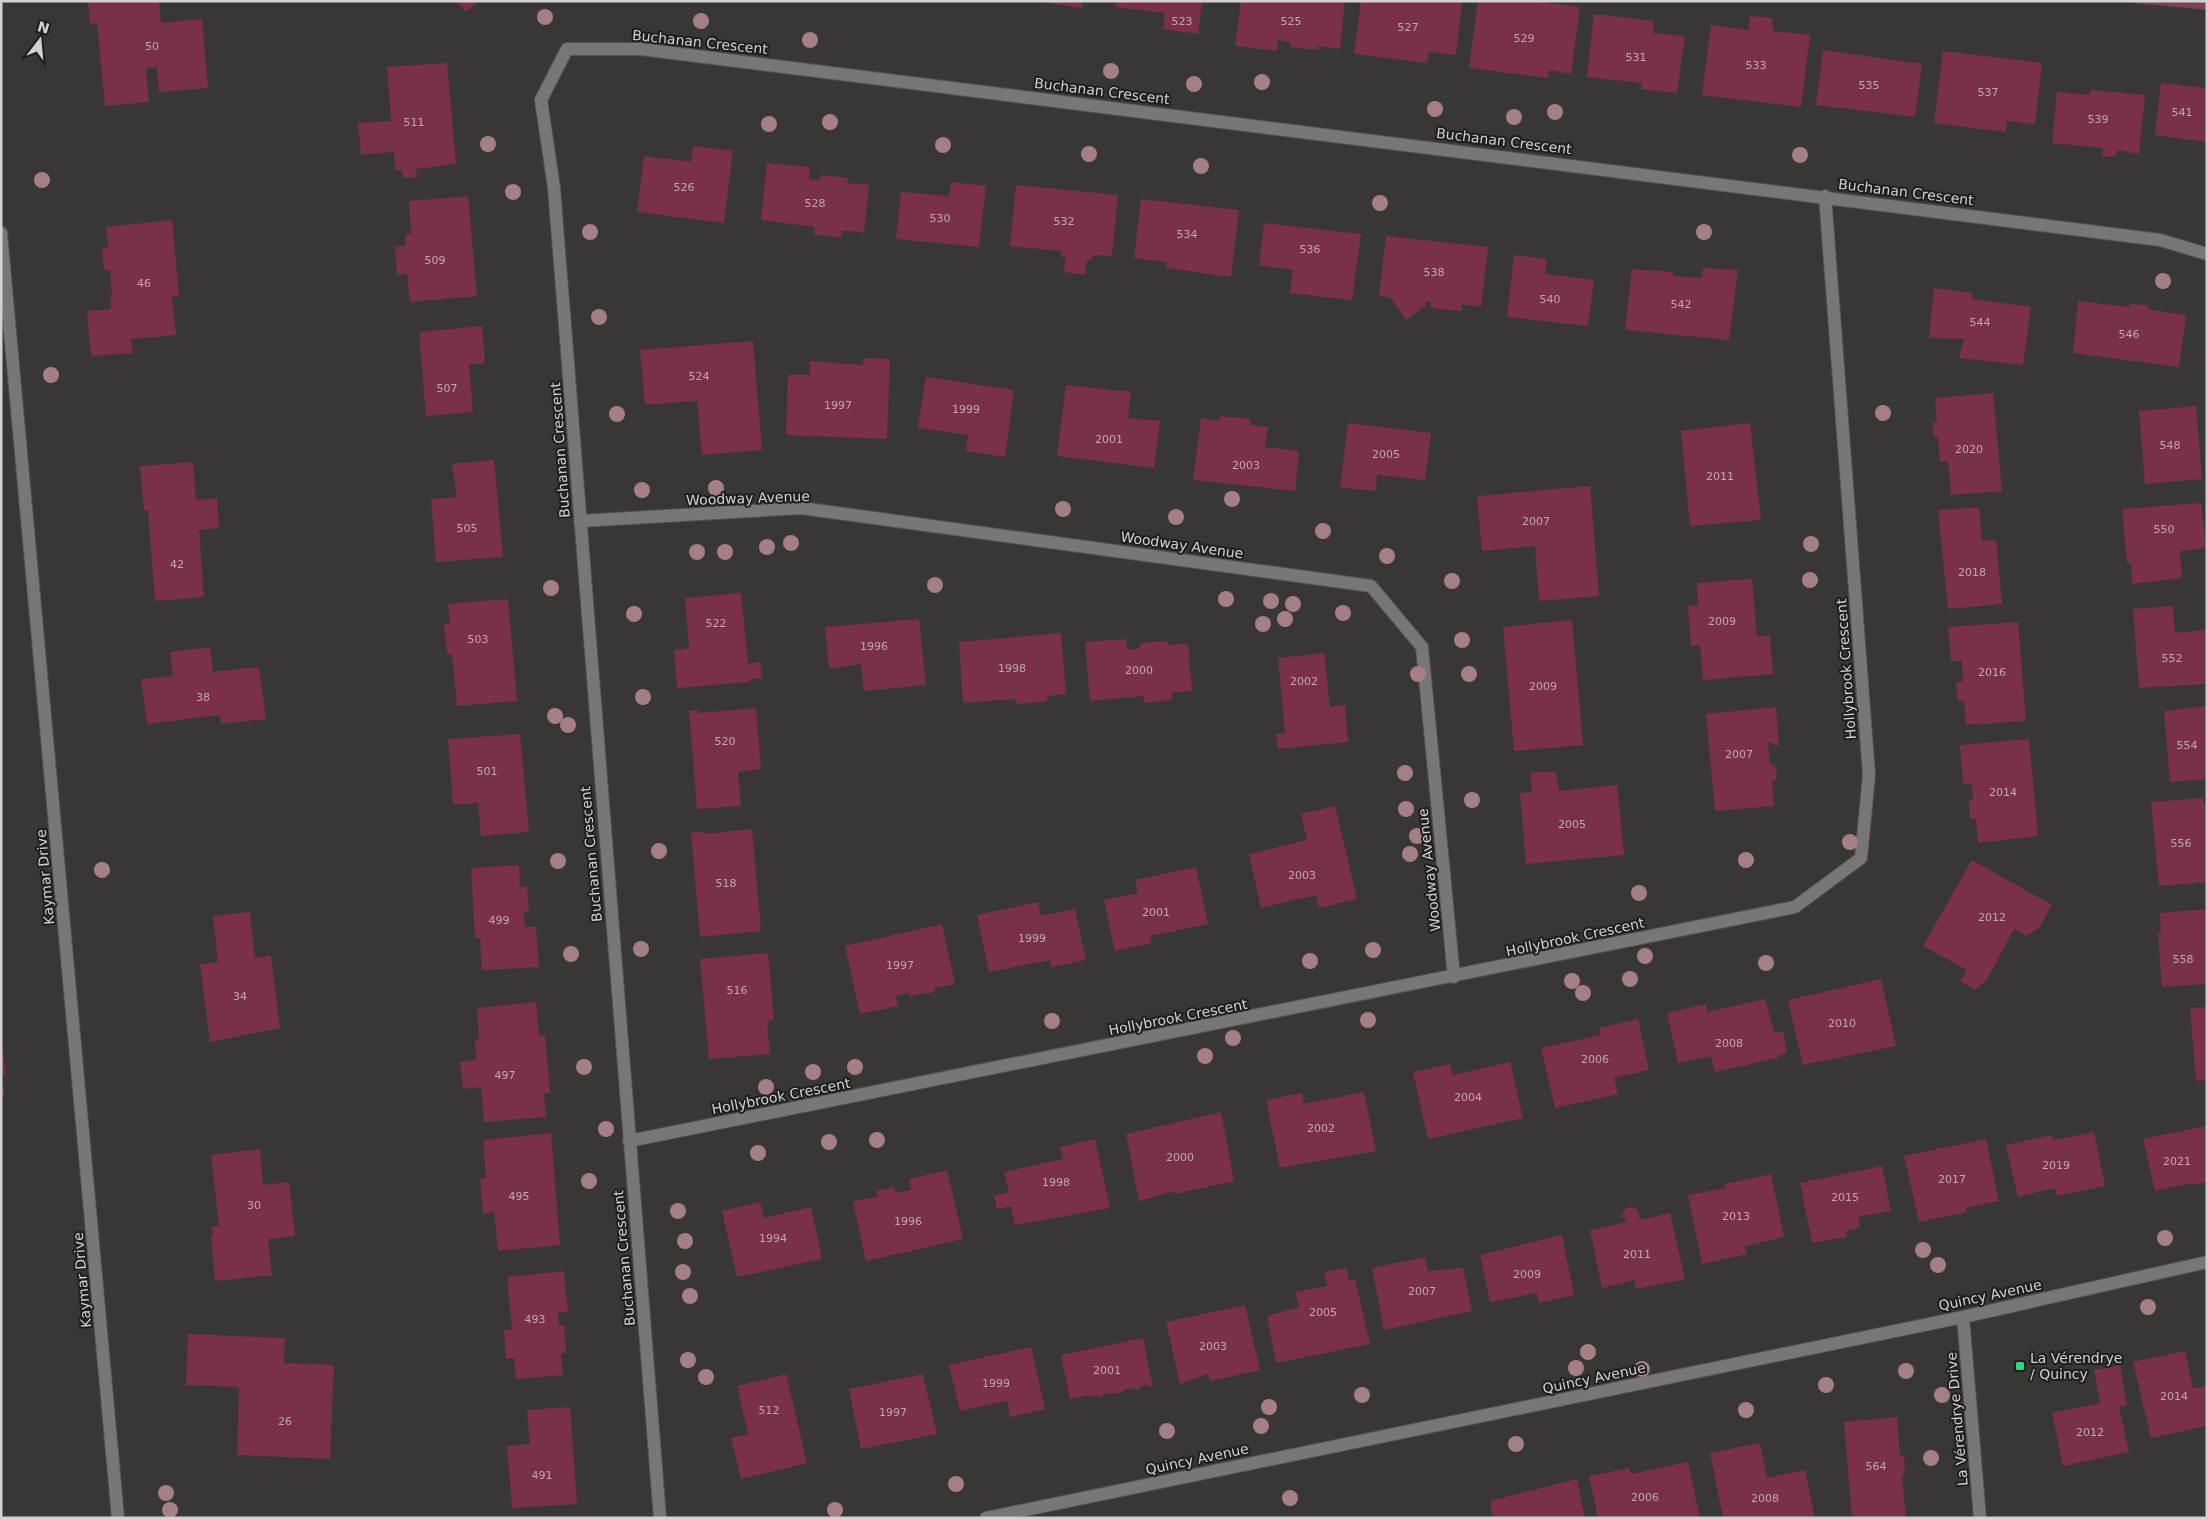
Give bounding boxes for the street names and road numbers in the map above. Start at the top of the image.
street label: Buchanan Crescent [631,27,769,57]
street label: Buchanan Crescent [1033,75,1171,107]
street label: Buchanan Crescent [1435,125,1573,157]
street label: Buchanan Crescent [1837,176,1975,208]
street label: Buchanan Crescent [547,381,573,519]
street label: Woodway Avenue [686,488,810,508]
street label: Woodway Avenue [1120,528,1244,562]
street label: Hollybrook Crescent [1833,598,1859,740]
street label: Buchanan Crescent [577,785,605,923]
street label: Woodway Avenue [1415,808,1443,932]
street label: Kaymar Drive [33,829,57,925]
street label: Hollybrook Crescent [1504,914,1646,959]
street label: Hollybrook Crescent [1107,996,1249,1038]
street label: Hollybrook Crescent [710,1075,852,1117]
street label: Buchanan Crescent [610,1189,638,1327]
street label: Kaymar Drive [70,1232,94,1328]
street label: Quincy Avenue [1937,1276,2043,1314]
street label: La Vérendrye Drive [1943,1351,1971,1487]
street label: Quincy Avenue [1541,1359,1647,1397]
street label: Quincy Avenue [1144,1440,1250,1478]

